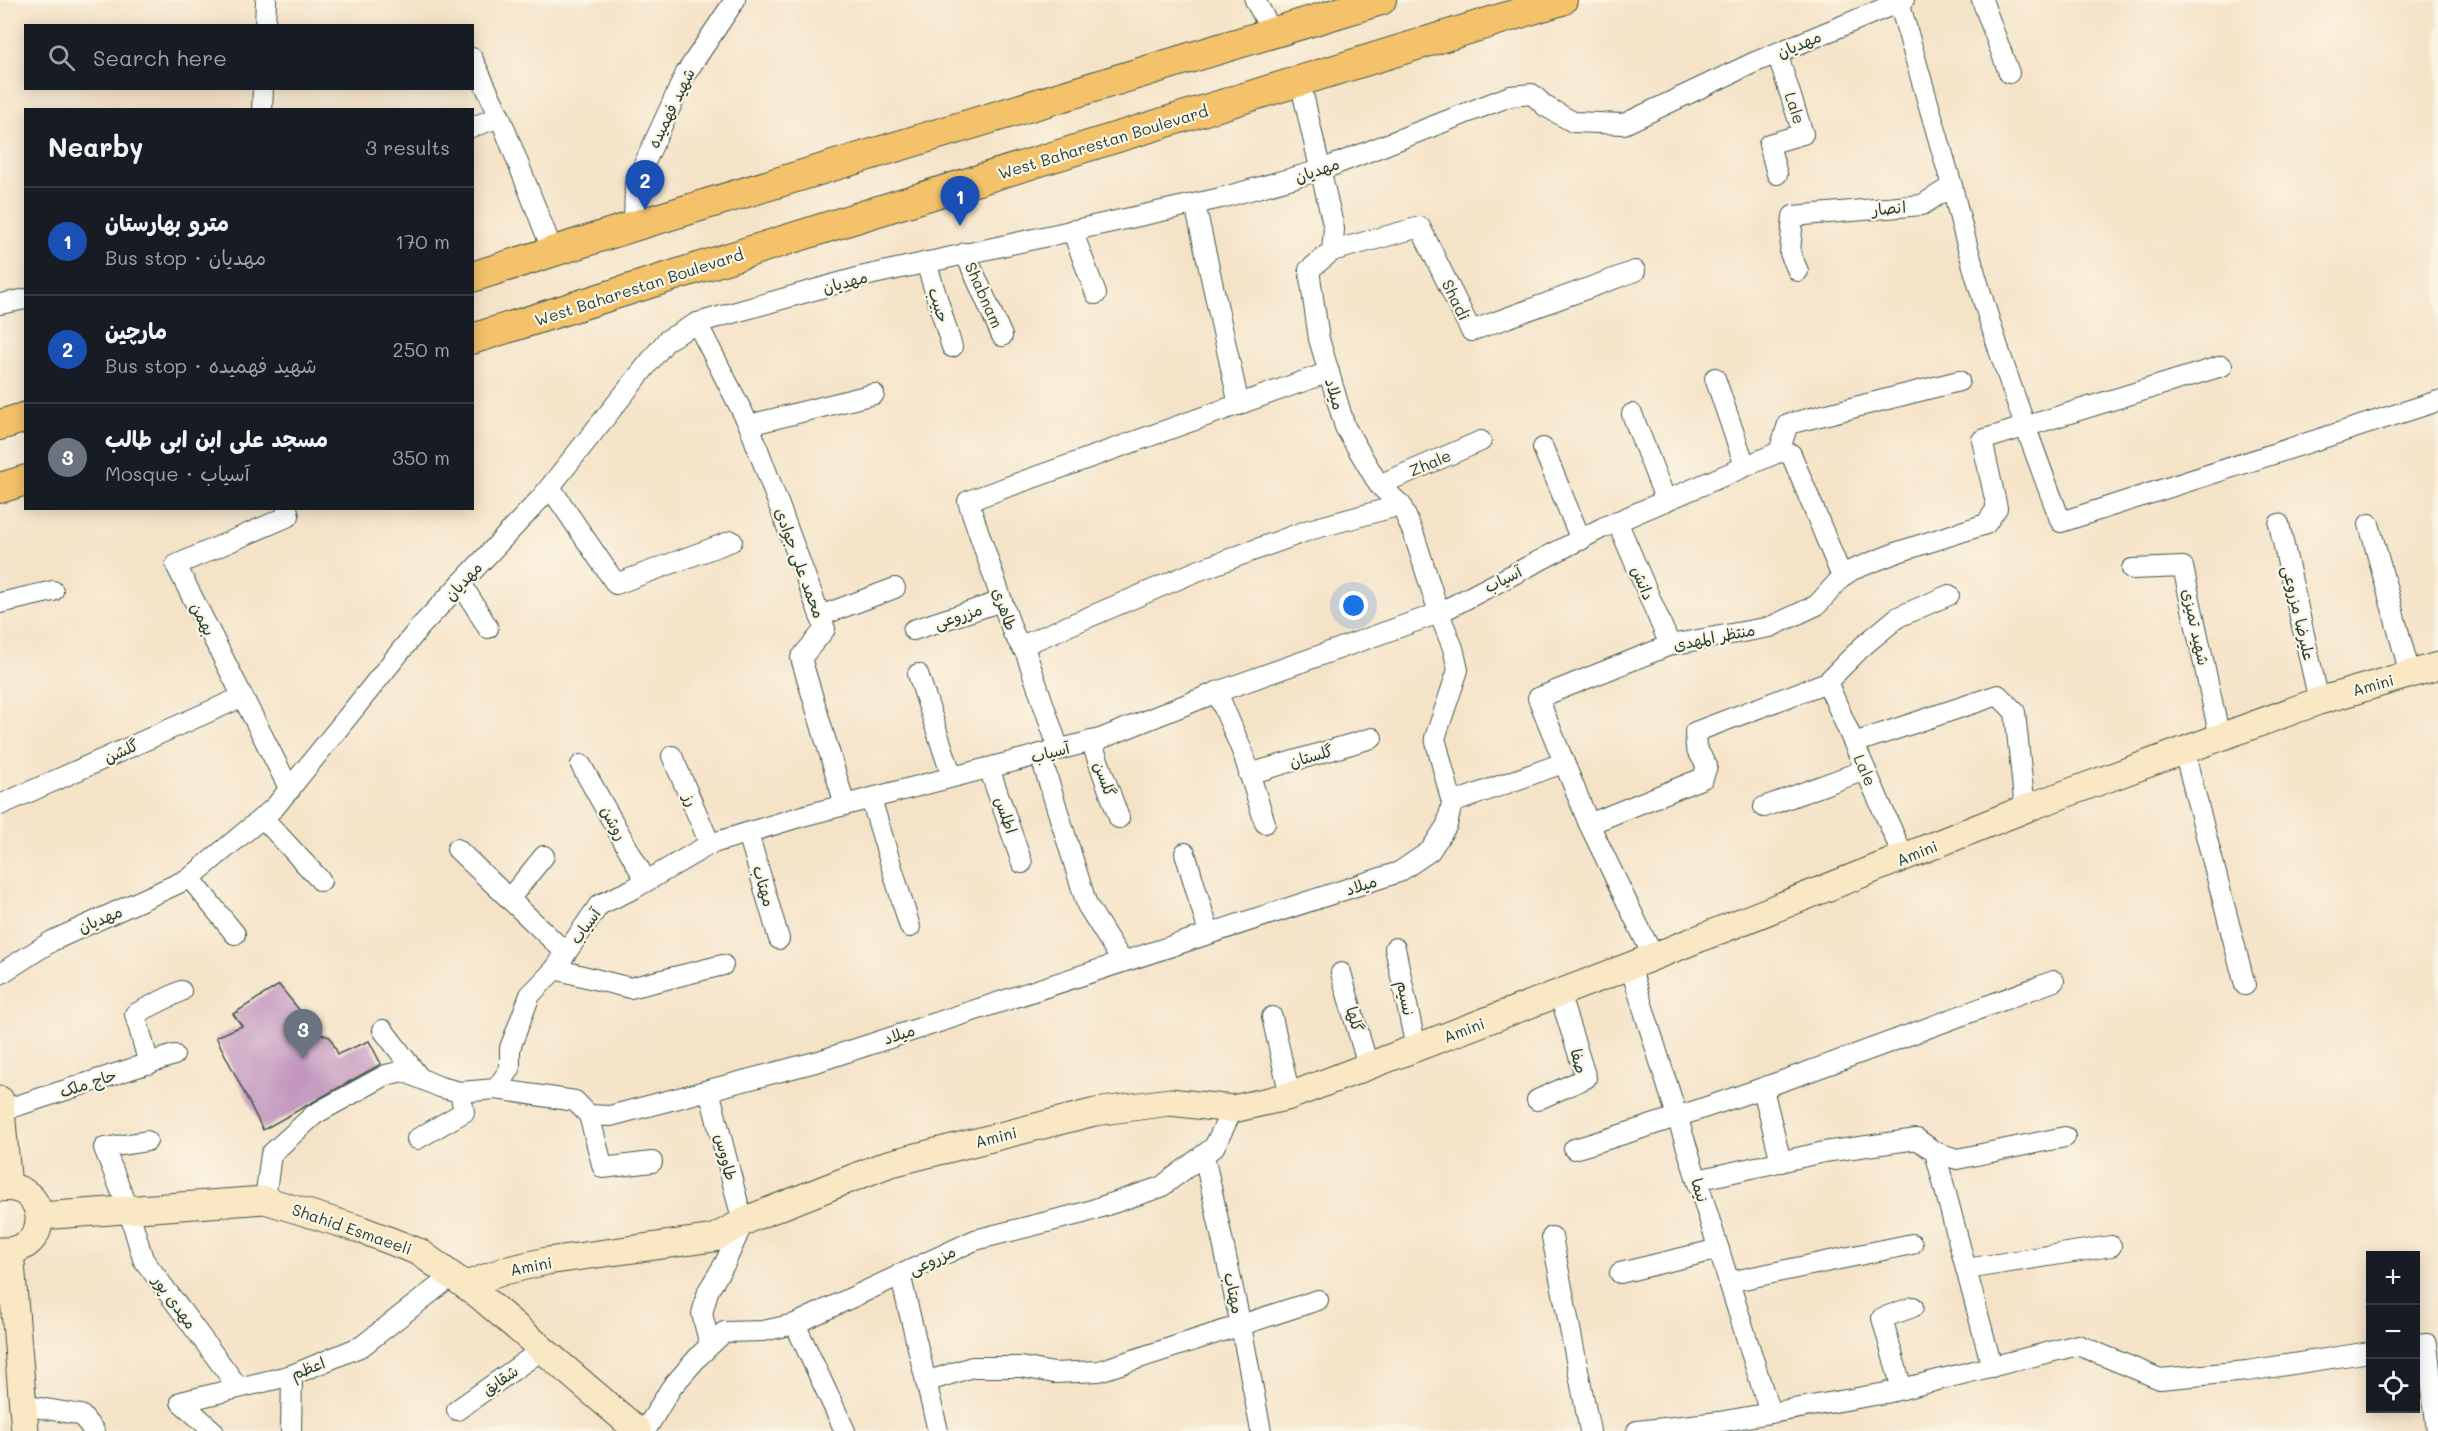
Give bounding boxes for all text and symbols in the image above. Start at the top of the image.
search box [24,24,474,90]
street label: مهدیان [1774,25,1824,62]
icon: search [45,41,78,74]
text: Search here [93,43,227,72]
street label: شهید فهمیده [642,64,699,151]
street label: Lale [1780,89,1810,126]
street label: West Baharestan Boulevard [995,100,1210,183]
text: Nearby [48,130,143,164]
text: 3 results [365,134,450,160]
street label: مهدیان [1292,152,1342,187]
pin: 2 [626,160,664,210]
pin: 1 [940,176,980,226]
street label: انصار [1869,196,1907,220]
text: مترو بهارستان [105,208,229,237]
text: 1 [63,228,72,254]
text: 170 m [395,228,450,254]
street label: West Baharestan Boulevard [532,243,746,330]
text: Bus stop · مهدیان [105,244,266,270]
street label: Shabnam [961,259,1008,331]
street label: مهدیان [820,265,870,298]
street label: Shadi [1438,276,1475,324]
street label: حبیب [924,285,955,325]
text: مارچین [105,316,167,345]
text: 2 [62,336,73,362]
text: 250 m [393,336,450,362]
text: Bus stop · شهید فهمیده [105,352,317,378]
street label: میلاد [1321,376,1350,412]
text: مسجد علی ابن ابی طالب [105,424,328,453]
text: 3 [62,444,74,470]
text: 350 m [392,444,450,470]
street label: Zhale [1406,444,1454,481]
text: Mosque · آسیاب [105,460,250,486]
street label: محمد علی جوادی [770,505,830,621]
street label: مهدیان [439,557,486,605]
street label: آسیاب [1480,560,1526,597]
street label: دانش [1627,563,1660,603]
street label: علیرضا مزروعی [2277,563,2321,663]
street label: طاهری [988,585,1023,633]
street label: شهید تمیزی [2178,587,2215,667]
your location [1339,591,1368,620]
street label: مزروعی [931,598,985,634]
street label: بهمن [186,599,221,639]
street label: منتظر المهدی [1671,618,1757,655]
street label: Amini [2350,669,2396,700]
street label: گلشن [100,734,142,767]
street label: آسیاب [1028,736,1073,767]
street label: گلستان [1286,739,1335,772]
street label: Lale [1849,751,1882,789]
street label: گلسن [1089,758,1121,799]
street label: رز [679,788,704,810]
street label: اطلس [990,794,1023,836]
street label: روشن [596,802,632,844]
street label: Amini [1893,835,1940,870]
street label: مهتاب [749,863,780,909]
street label: میلاد [1342,870,1379,899]
street label: مهدیان [75,900,125,937]
street label: آسیاب [564,903,605,948]
street label: نسیم [1390,979,1420,1018]
street label: گلها [1342,1004,1369,1034]
pin: 3 [284,1010,322,1059]
street label: Amini [1440,1012,1487,1047]
street label: میلاد [880,1019,917,1048]
street label: صفا [1566,1046,1593,1075]
street label: حاج ملک [57,1063,119,1103]
street label: Amini [973,1121,1019,1152]
street label: طاووس [711,1131,742,1183]
street label: نیما [1687,1175,1714,1204]
street label: Shahid Esmaeeli [289,1198,415,1259]
street label: مزروعی [905,1240,959,1280]
street label: Amini [508,1251,554,1280]
map controls [2366,1251,2420,1413]
button: + [2366,1251,2420,1305]
street label: مهدی پور [147,1269,202,1334]
street label: مهتاب [1220,1270,1249,1316]
button: − [2366,1305,2420,1359]
street label: اعظم [288,1351,329,1386]
button: locate [2366,1359,2420,1413]
street label: شقایق [478,1360,522,1399]

